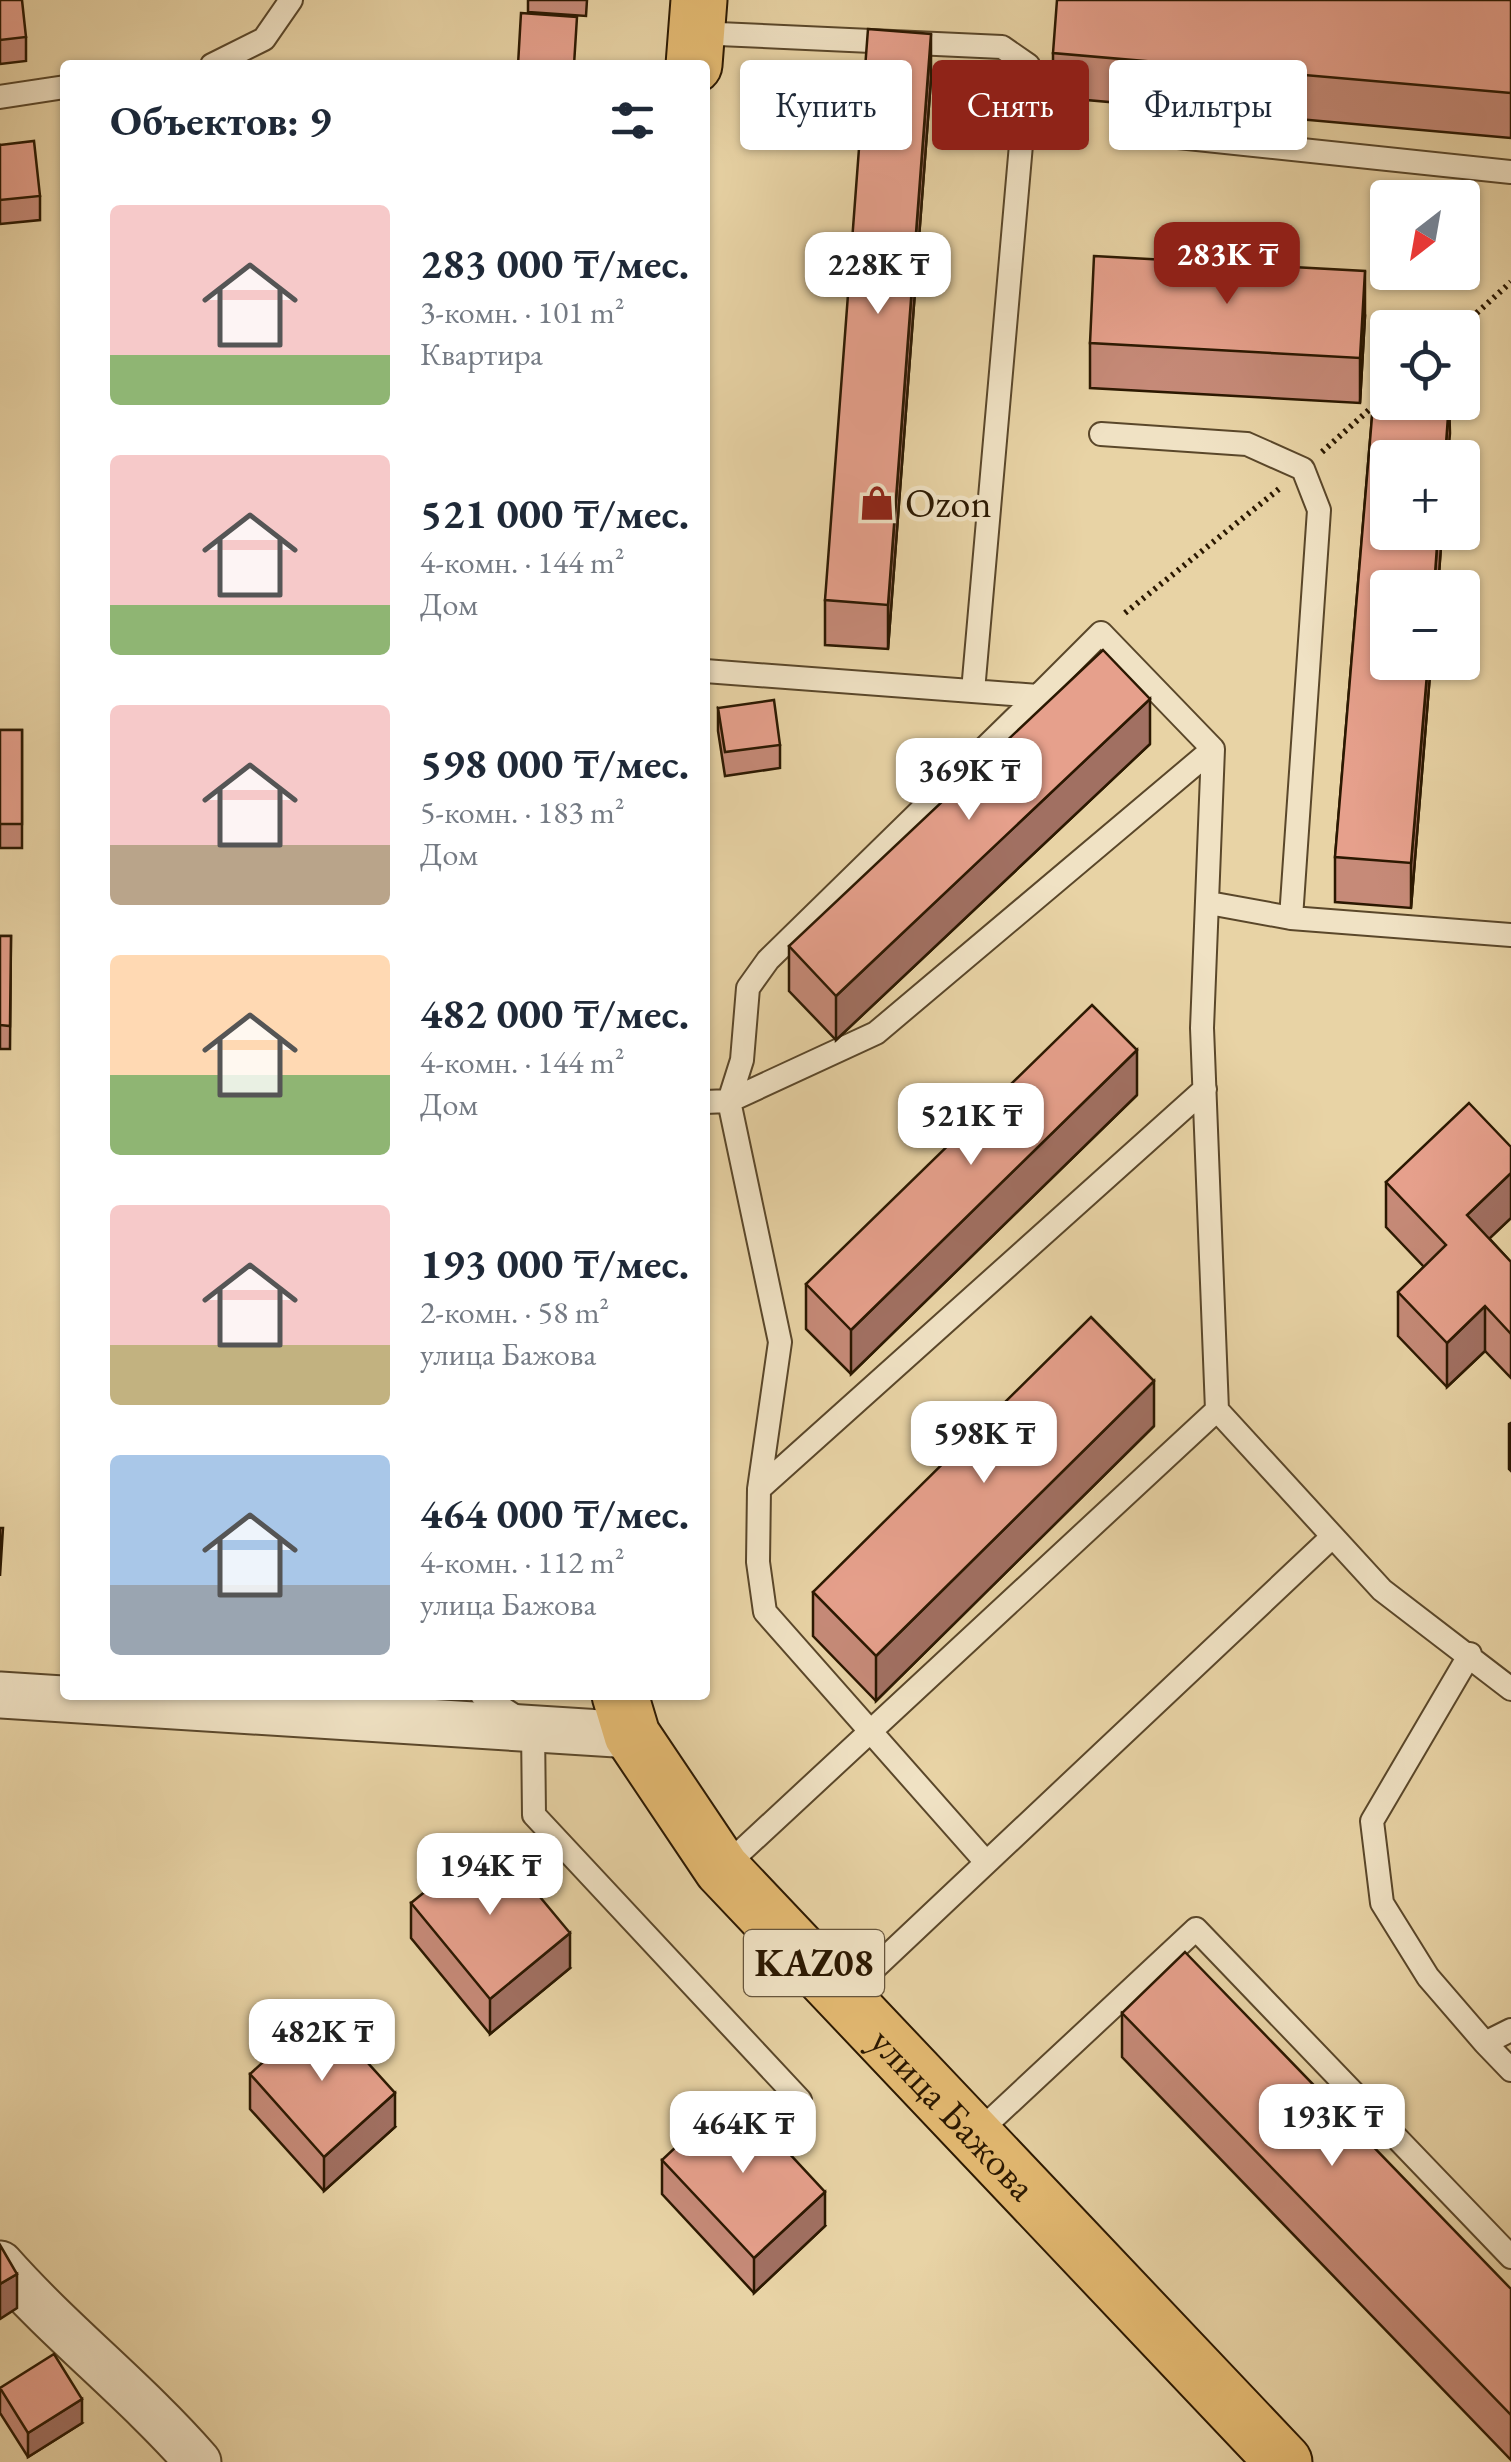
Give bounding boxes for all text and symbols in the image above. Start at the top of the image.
chip: Купить [740,60,912,150]
chip: Снять [932,60,1089,150]
chip: Фильтры [1109,60,1307,150]
text: Объектов: 9 [110,93,331,148]
icon: filters [605,93,660,148]
north arrow [1370,180,1480,290]
map controls [1370,180,1480,680]
pin: 283K ₸ [1146,222,1308,307]
pin: 228K ₸ [797,232,959,317]
text: 283K ₸ [1176,233,1278,275]
text: 283 000 ₸/мес. [420,236,689,291]
text: 228K ₸ [827,243,929,285]
icon: home [190,245,310,365]
text: 3-комн. · 101 m² [420,291,625,333]
button: locate [1370,310,1480,420]
text: Квартира [420,333,543,375]
button: + [1370,440,1480,550]
place label: Ozon [905,477,992,529]
shop icon: Ozon [858,484,896,522]
text: 521 000 ₸/мес. [420,486,689,541]
icon: home [190,495,310,615]
text: 4-комн. · 144 m² [420,541,625,583]
button: − [1370,570,1480,680]
text: Дом [420,583,478,625]
text: 598 000 ₸/мес. [420,736,689,791]
pin: 369K ₸ [888,738,1050,823]
icon: home [190,745,310,865]
text: 369K ₸ [918,749,1020,791]
text: 5-комн. · 183 m² [420,791,625,833]
text: Дом [420,833,478,875]
text: 482 000 ₸/мес. [420,986,689,1041]
icon: home [190,995,310,1115]
text: 4-комн. · 144 m² [420,1041,625,1083]
text: Дом [420,1083,478,1125]
pin: 521K ₸ [890,1083,1052,1168]
text: 521K ₸ [920,1094,1022,1136]
text: 193 000 ₸/мес. [420,1236,689,1291]
icon: home [190,1245,310,1365]
text: 2-комн. · 58 m² [420,1291,609,1333]
text: улица Бажова [420,1333,596,1375]
pin: 598K ₸ [903,1401,1065,1486]
text: 598K ₸ [933,1412,1035,1454]
text: 464 000 ₸/мес. [420,1486,689,1541]
icon: home [190,1495,310,1615]
text: 4-комн. · 112 m² [420,1541,625,1583]
text: улица Бажова [420,1583,596,1625]
pin: 194K ₸ [409,1833,571,1918]
text: 194K ₸ [439,1844,541,1886]
road number: KAZ08 [744,1930,884,1996]
pin: 482K ₸ [241,1999,403,2084]
text: 482K ₸ [271,2010,373,2052]
street label: улица Бажова [859,2016,1048,2211]
pin: 193K ₸ [1251,2084,1413,2169]
pin: 464K ₸ [662,2091,824,2176]
text: 193K ₸ [1281,2095,1383,2137]
text: 464K ₸ [692,2102,794,2144]

